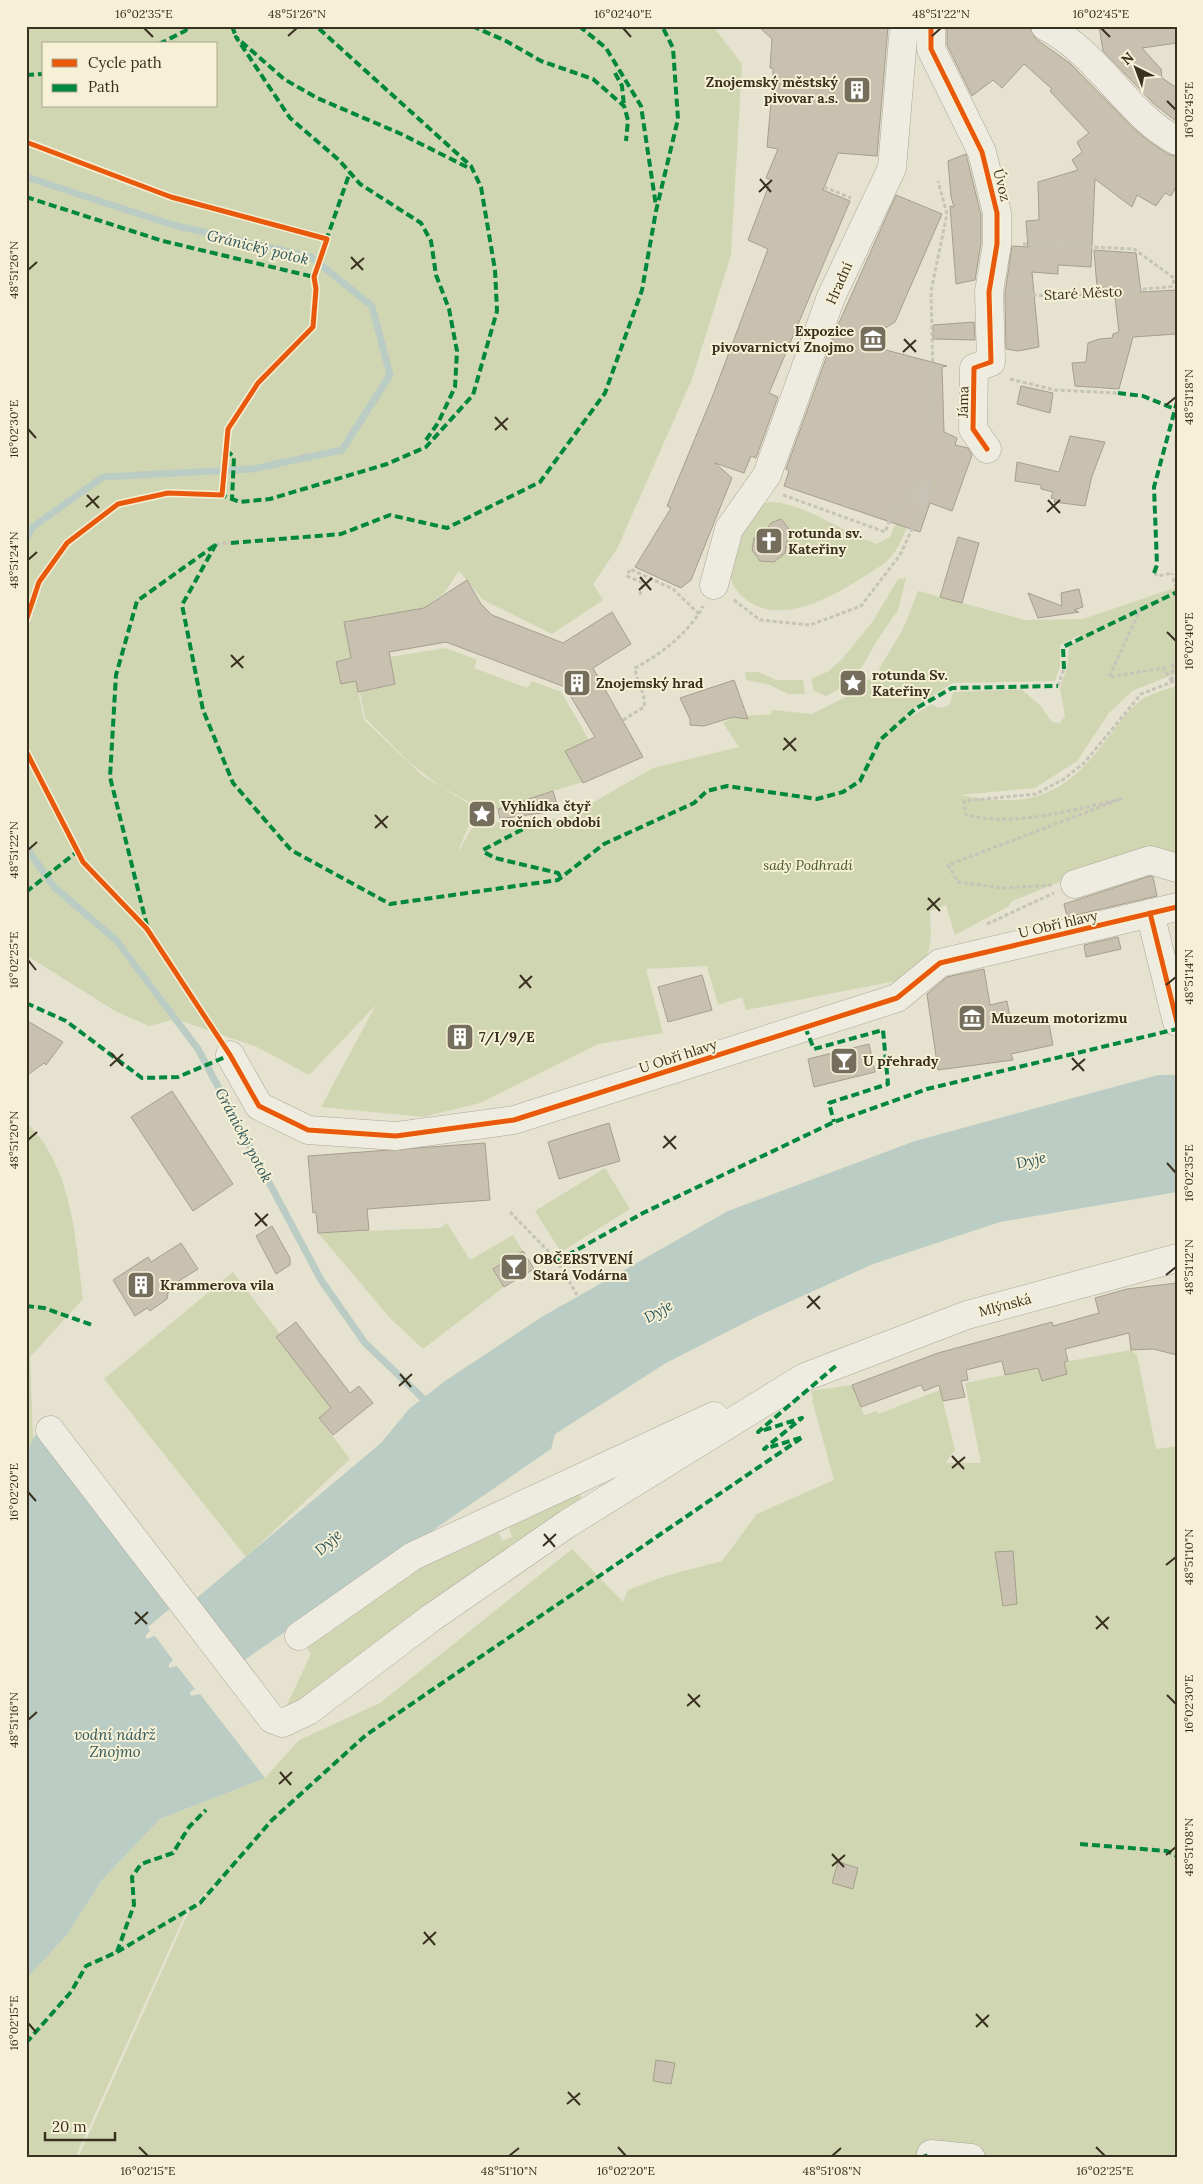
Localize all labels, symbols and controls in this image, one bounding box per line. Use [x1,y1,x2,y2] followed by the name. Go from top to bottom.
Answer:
[115,6,173,21] text: 16°02'35"E
[268,6,326,21] text: 48°51'26"N
[594,6,652,21] text: 16°02'40"E
[912,6,970,21] text: 48°51'22"N
[1073,6,1129,21] text: 16°02'45"E
[42,42,218,108] legend
[1110,42,1160,92] north arrow
[1117,48,1137,69] text: N
[88,53,162,72] text: Cycle path
[706,73,838,107] place label: Znojemský městský pivovar a.s.
[842,75,872,105] building icon: Znojemský městský pivovar a.s.
[88,77,119,96] text: Path
[1181,82,1196,138] text: 16°02'45"E
[989,167,1015,203] street label: Úvoz
[205,225,311,269] water label: Gránický potok
[6,241,21,299] text: 48°51'26"N
[822,259,856,307] street label: Hradní
[1043,282,1123,304] street label: Staré Město
[712,322,854,356] place label: Expozice pivovarnictví Znojmo
[858,324,888,354] museum icon: Expozice pivovarnictví Znojmo
[1181,369,1196,425] text: 48°51'18"N
[954,386,972,419] street label: Jáma
[6,400,21,458] text: 16°02'30"E
[788,524,862,558] place label: rotunda sv. Kateřiny
[754,526,784,556] church icon: rotunda sv. Kateřiny
[6,531,21,589] text: 48°51'24"N
[1181,612,1196,670] text: 16°02'40"E
[872,666,948,700] place label: rotunda Sv. Kateřiny
[562,668,592,698] building icon: Znojemský hrad
[838,668,868,698] place icon: rotunda Sv. Kateřiny
[596,674,703,692] place label: Znojemský hrad
[501,797,601,831] place label: Vyhlídka čtyř ročních období
[467,799,497,829] place icon: Vyhlídka čtyř ročních období
[6,821,21,879] text: 48°51'22"N
[763,856,853,874] park label: sady Podhradí
[1017,906,1100,942] street label: U Obří hlavy
[6,931,21,989] text: 16°02'25"E
[1181,949,1196,1005] text: 48°51'14"N
[957,1003,987,1033] museum icon: Muzeum motorizmu
[991,1009,1128,1027] place label: Muzeum motorizmu
[445,1022,475,1052] building icon: 7/I/9/E
[479,1028,535,1046] place label: 7/I/9/E
[637,1035,720,1077] street label: U Obří hlavy
[829,1046,859,1076] bar icon: U přehrady
[863,1052,939,1070] place label: U přehrady
[211,1085,277,1186] water label: Gránický potok
[6,1111,21,1169] text: 48°51'20"N
[1181,1144,1196,1202] text: 16°02'35"E
[1014,1147,1048,1173] water label: Dyje
[1181,1239,1196,1295] text: 48°51'12"N
[533,1250,633,1284] place label: OBČERSTVENÍ Stará Vodárna
[499,1252,529,1282] bar icon: OBČERSTVENÍ Stará Vodárna
[126,1270,156,1300] building icon: Krammerova vila
[160,1276,275,1294] place label: Krammerova vila
[977,1289,1033,1321] street label: Mlýnská
[640,1295,676,1327] water label: Dyje
[6,1463,21,1521] text: 16°02'20"E
[310,1525,346,1559] water label: Dyje
[1181,1529,1196,1585] text: 48°51'10"N
[1181,1675,1196,1733] text: 16°02'30"E
[6,1692,21,1748] text: 48°51'16"N
[74,1725,156,1761] water label: vodní nádrž Znojmo
[1181,1817,1196,1877] text: 48°51'08"N
[6,1996,21,2051] text: 16°02'15"E
[45,2109,115,2141] scale bar
[52,2117,87,2136] text: 20 m
[121,2163,176,2178] text: 16°02'15"E
[481,2163,537,2178] text: 48°51'10"N
[597,2163,655,2178] text: 16°02'20"E
[802,2163,862,2178] text: 48°51'08"N
[1076,2163,1134,2178] text: 16°02'25"E

